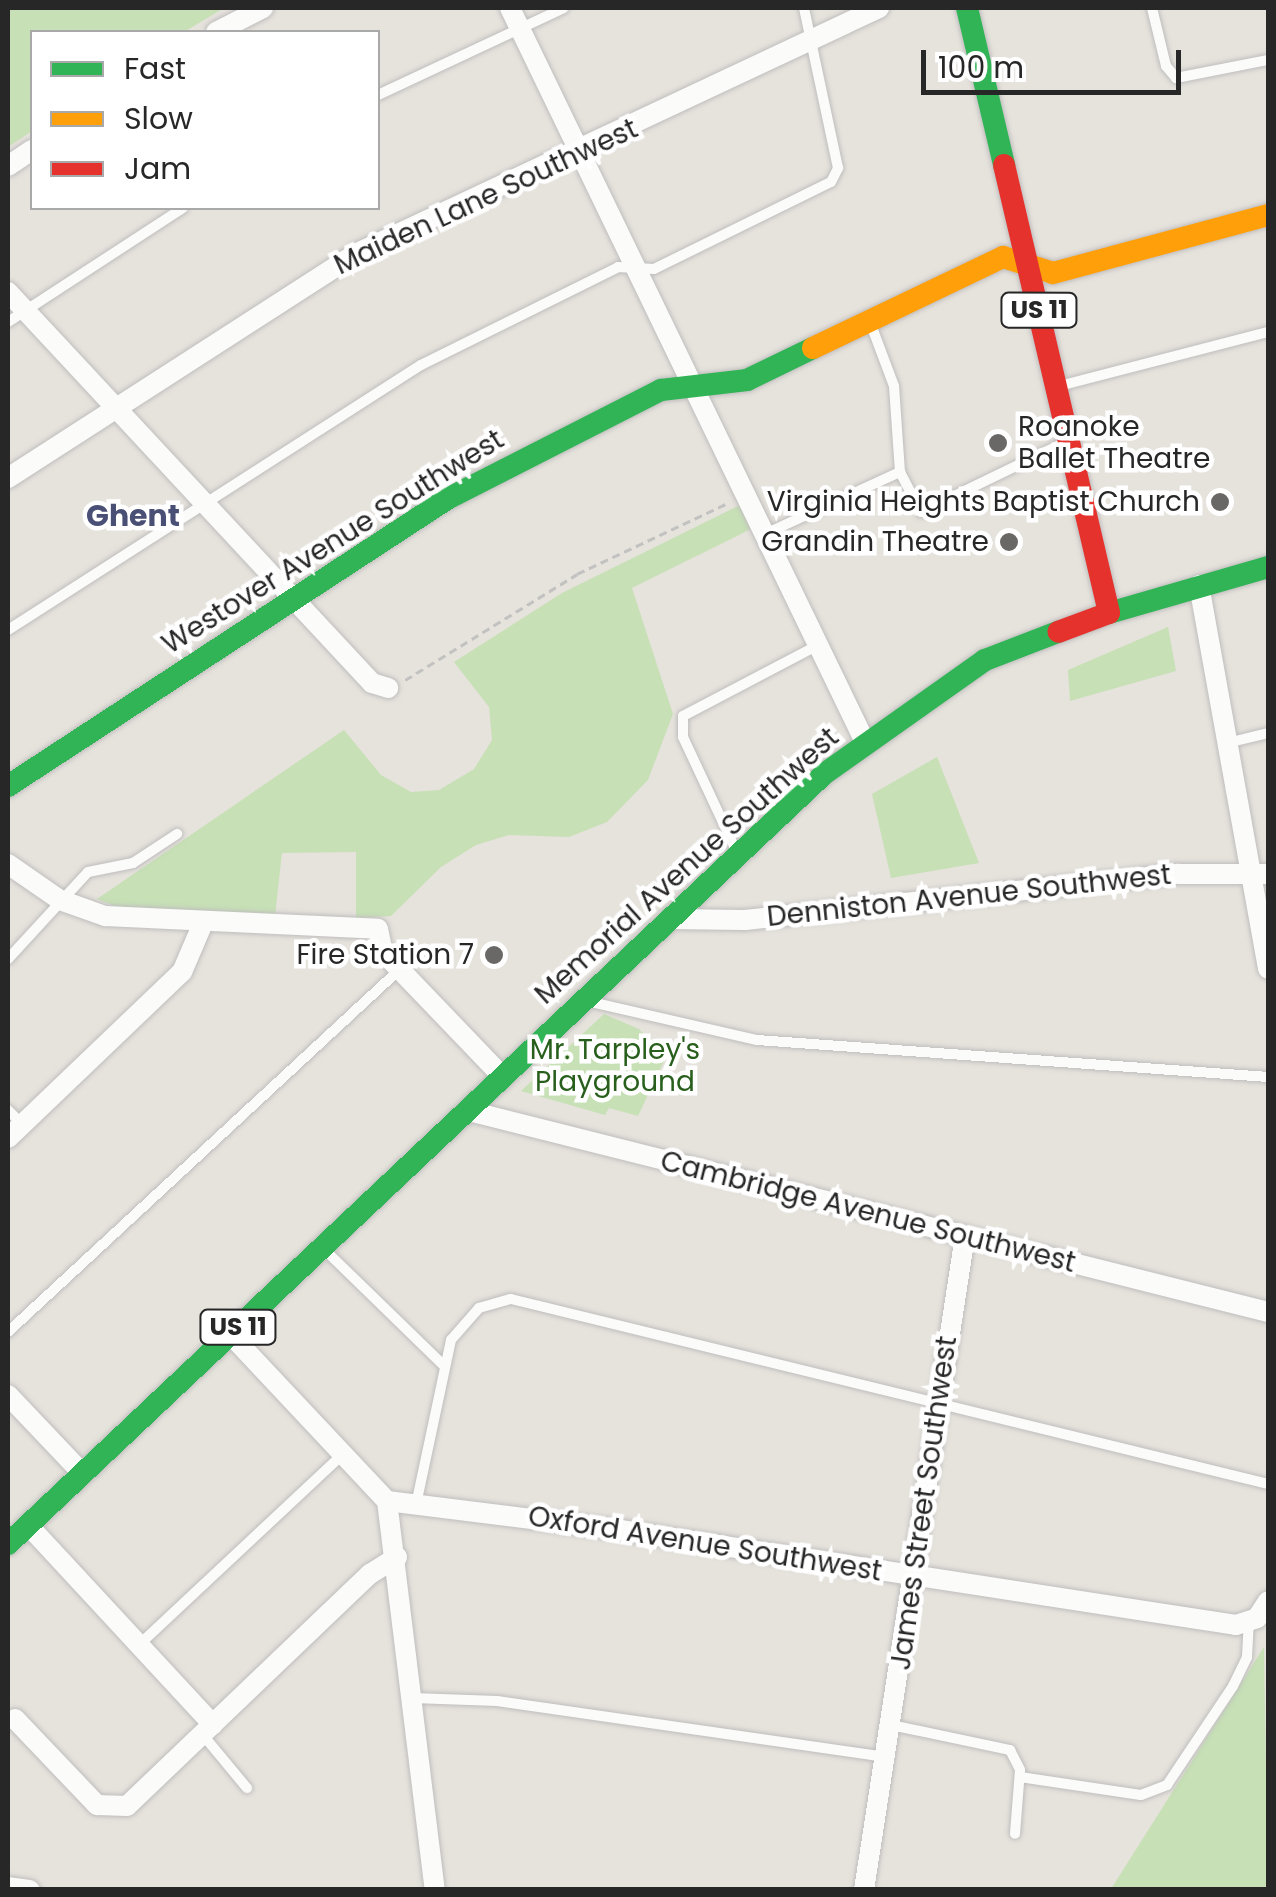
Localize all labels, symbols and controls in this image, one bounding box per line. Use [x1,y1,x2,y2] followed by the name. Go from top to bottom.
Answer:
[30,30,380,210] legend
[926,30,1186,92] scale bar
[938,46,1024,89] text: 100 m
[124,47,186,90] text: Fast
[124,97,193,140] text: Slow
[329,112,643,282] street label: Maiden Lane Southwest
[124,147,191,190] text: Jam
[999,290,1079,330] road number: US 11
[1018,410,1210,476] place label: Roanoke Ballet Theatre
[156,423,510,661] street label: Westover Avenue Southwest
[987,432,1009,454] marker: Roanoke Ballet Theatre
[767,485,1200,519] place label: Virginia Heights Baptist Church
[1209,491,1231,513] marker: Virginia Heights Baptist Church
[86,498,180,534] district label: Ghent
[761,525,989,559] place label: Grandin Theatre
[998,531,1020,553] marker: Grandin Theatre
[528,721,846,1011] street label: Memorial Avenue Southwest
[765,858,1173,934] street label: Denniston Avenue Southwest
[296,938,474,972] place label: Fire Station 7
[483,944,505,966] marker: Fire Station 7
[530,1033,700,1099] park label: Mr. Tarpley's Playground
[657,1144,1079,1280] street label: Cambridge Avenue Southwest
[198,1307,278,1347] road number: US 11
[884,1334,964,1672] street label: James Street Southwest
[526,1499,884,1589] street label: Oxford Avenue Southwest

